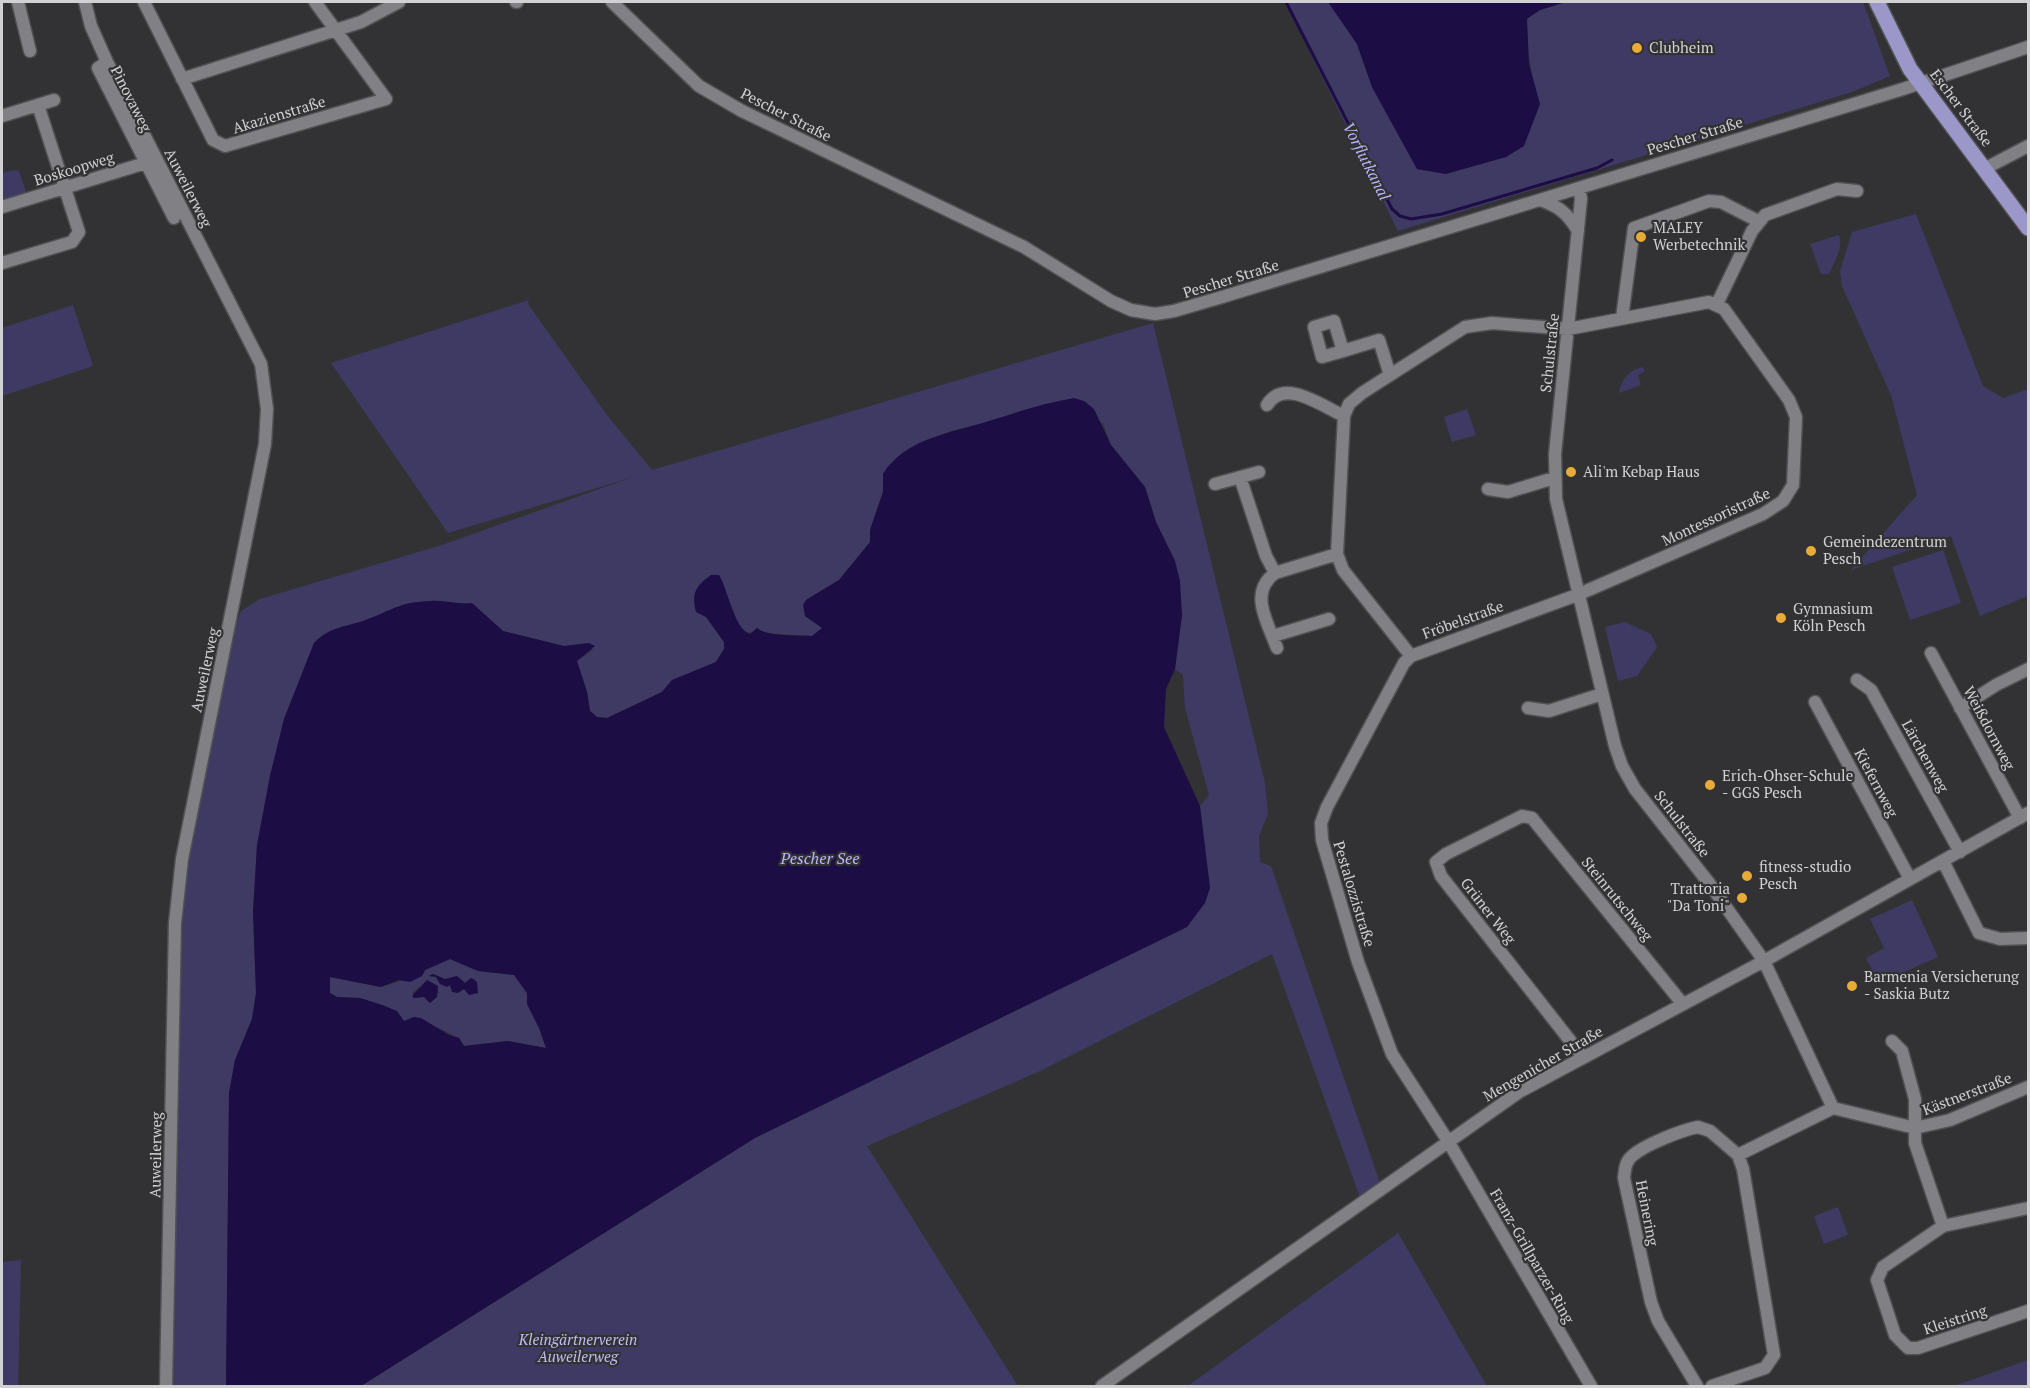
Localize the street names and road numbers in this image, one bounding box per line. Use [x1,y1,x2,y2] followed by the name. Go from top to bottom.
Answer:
[107,62,158,136] street label: Pinovaweg
[1926,65,1997,150] street label: Escher Straße
[738,83,835,146] street label: Pescher Straße
[230,90,328,138] street label: Akazienstraße
[1644,111,1745,159] street label: Pescher Straße
[160,145,218,231] street label: Auweilerweg
[31,146,117,190] street label: Boskoopweg
[1180,254,1281,302] street label: Pescher Straße
[1535,312,1563,393] street label: Schulstraße
[1658,482,1773,550] street label: Montessoristraße
[1419,595,1506,643] street label: Fröbelstraße
[185,625,223,714] street label: Auweilerweg
[1959,682,2021,774] street label: Weißdornweg
[1898,716,1955,796] street label: Lärchenweg
[1850,745,1904,821] street label: Kiefernweg
[1650,786,1715,861] street label: Schulstraße
[1329,838,1381,949] street label: Pestalozzistraße
[1578,852,1659,946] street label: Steinrutschweg
[1457,873,1522,949] street label: Grüner Weg
[1479,1021,1606,1106] street label: Mengenicher Straße
[1919,1067,2014,1119] street label: Kästnerstraße
[144,1111,166,1198] street label: Auweilerweg
[1632,1178,1664,1248] street label: Heinering
[1486,1185,1580,1327] street label: Franz-Grillparzer-Ring
[1920,1299,1990,1339] street label: Kleistring

